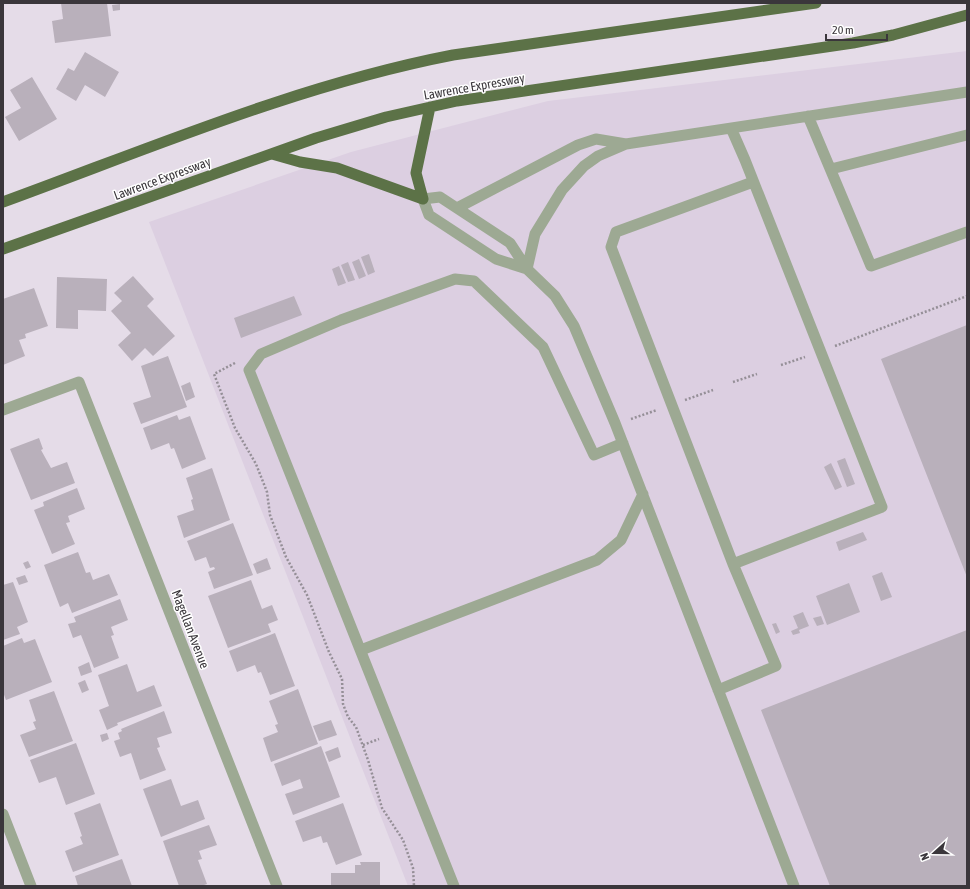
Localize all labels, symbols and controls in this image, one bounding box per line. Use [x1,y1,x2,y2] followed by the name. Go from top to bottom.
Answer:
[826,16,887,42] scale bar
[832,23,854,37] text: 20 m
[422,70,526,103] street label: Lawrence Expressway
[112,154,213,203] street label: Lawrence Expressway
[169,588,212,671] street label: Magellan Avenue
[914,833,954,873] north arrow
[918,851,931,862] text: N

